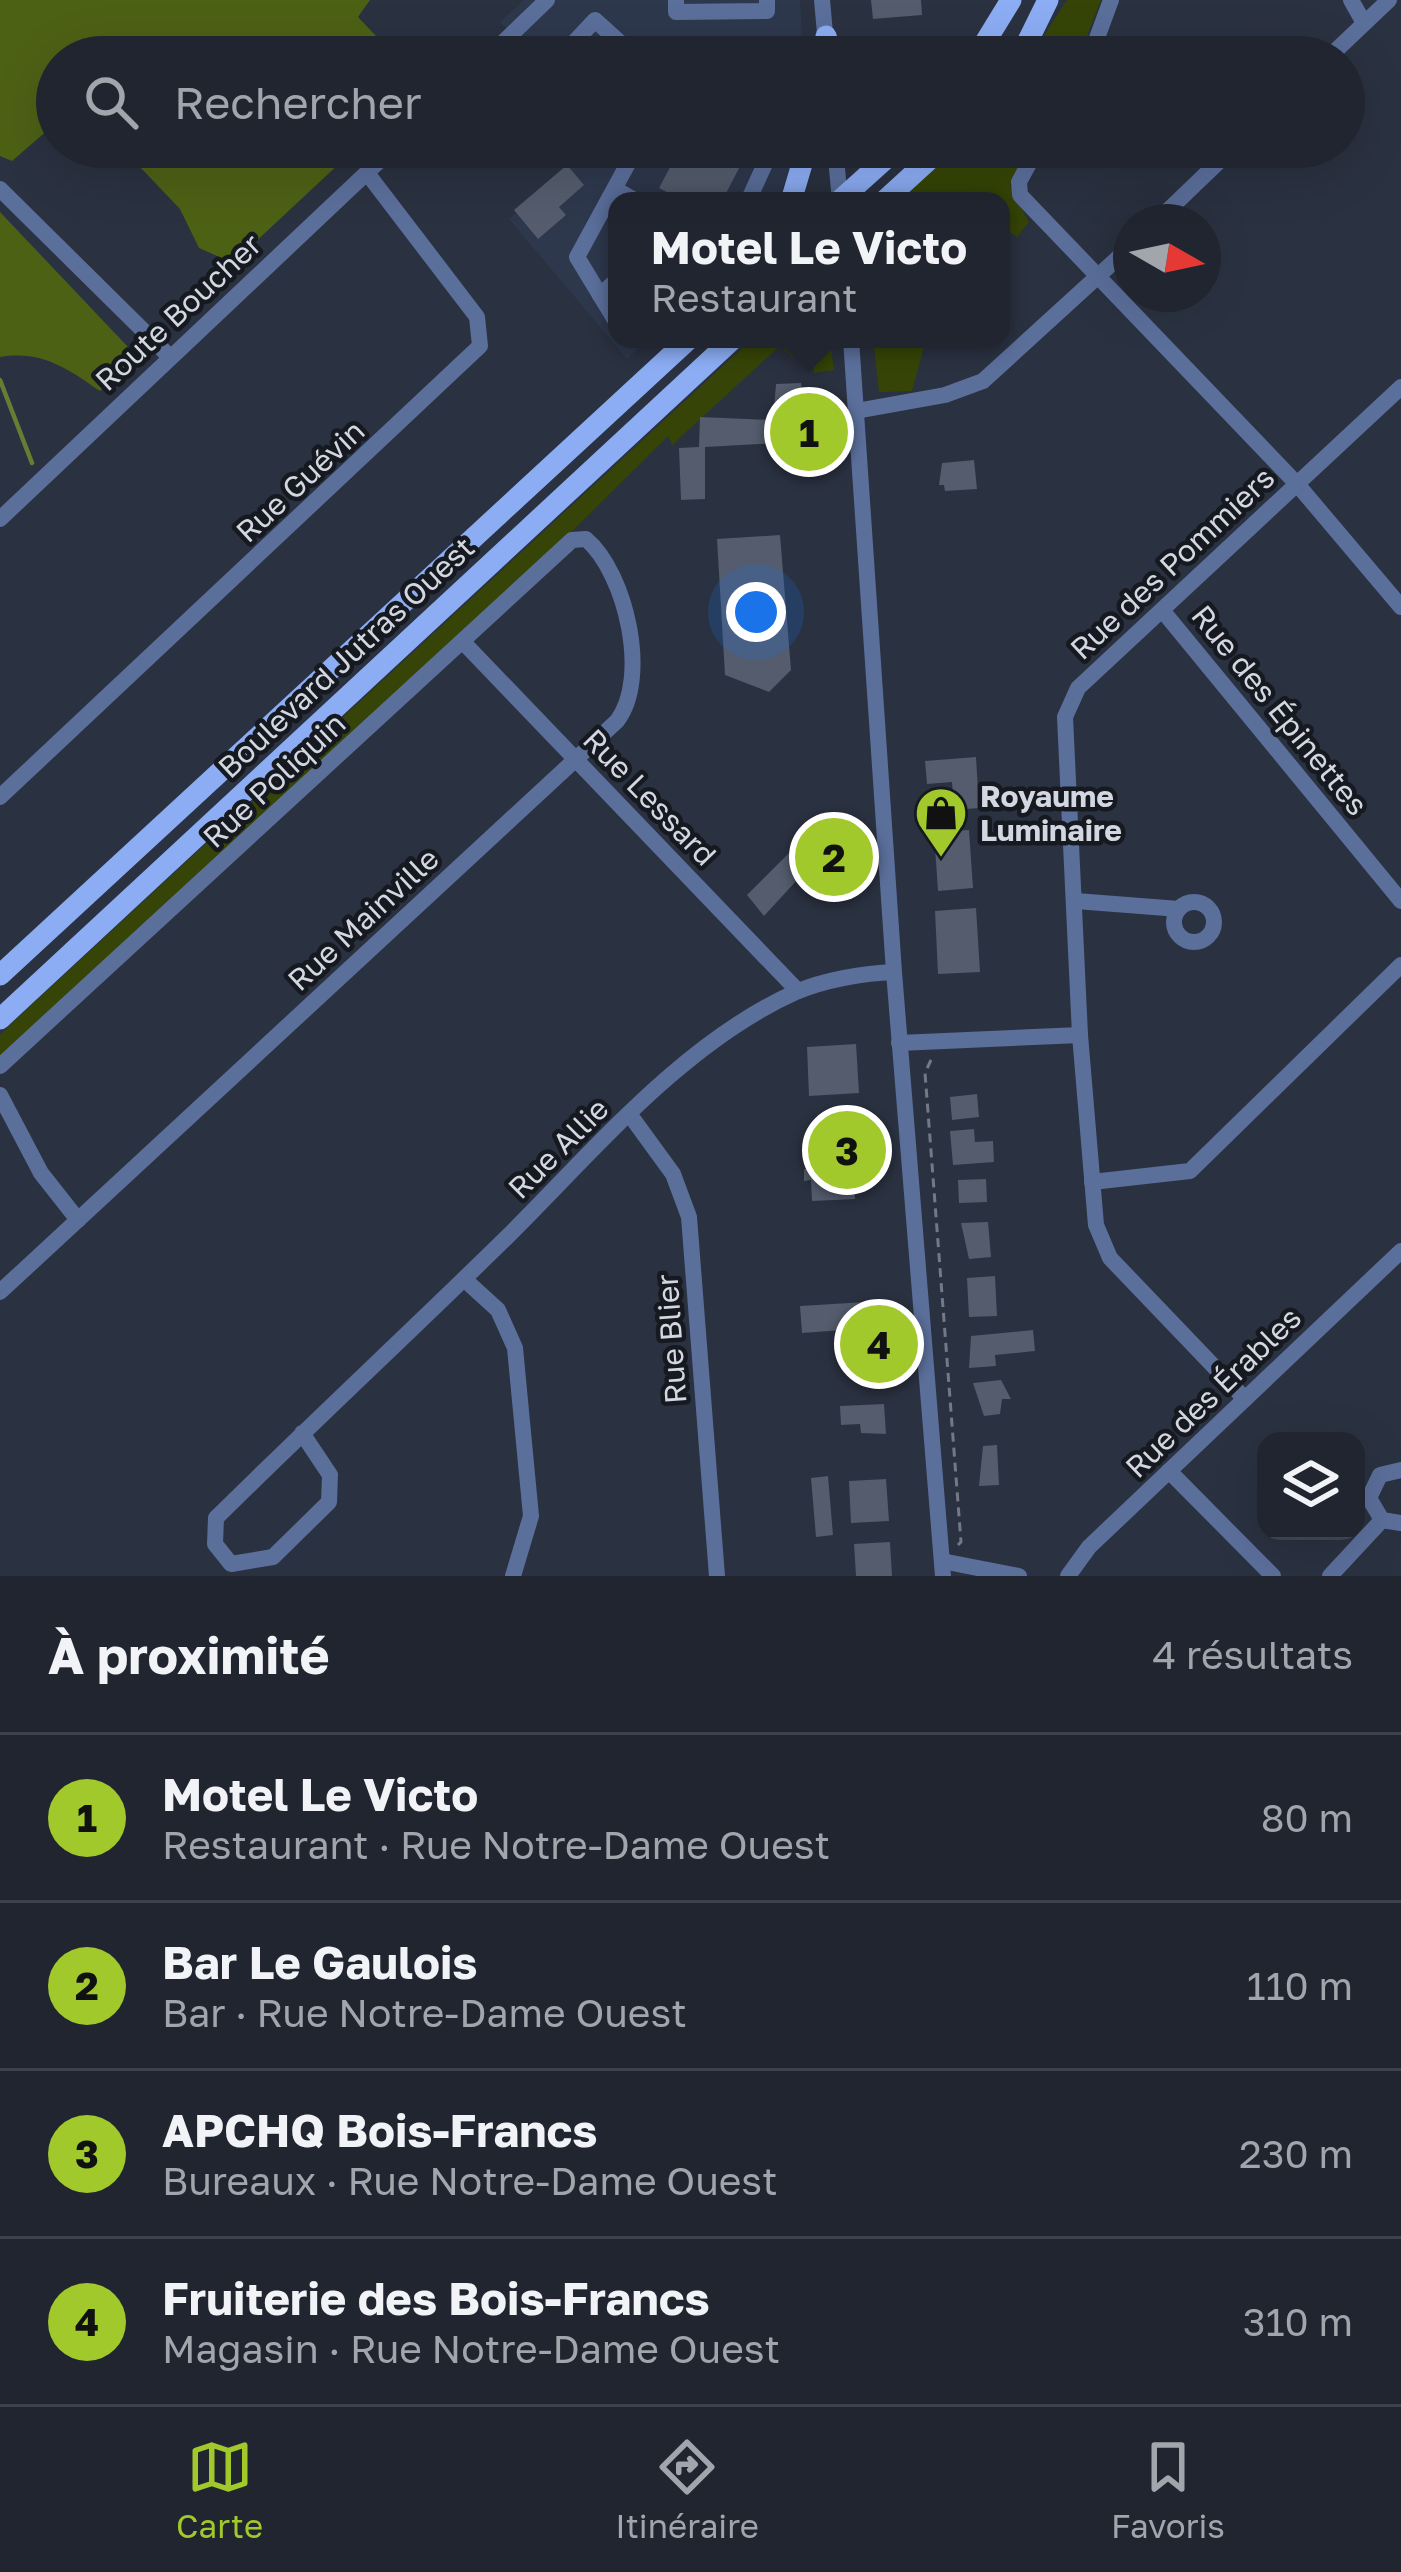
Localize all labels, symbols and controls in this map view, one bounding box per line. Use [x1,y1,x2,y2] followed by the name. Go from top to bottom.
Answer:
[36,36,1365,168] search box
[78,69,144,135] icon: search
[174,75,422,129] text: Rechercher
[608,192,1010,348] popup
[1113,204,1221,312] north arrow
[651,220,967,274] text: Motel Le Victo
[88,226,268,398] street label: Route Boucher
[651,274,858,321] text: Restaurant
[770,387,848,477] pin: 1
[228,413,372,549] street label: Rue Guévin
[1063,459,1281,667] street label: Rue des Pommiers
[211,529,481,785] street label: Boulevard Jutras Ouest
[726,582,786,642] your location
[1184,598,1376,822] street label: Rue des Épinettes
[196,705,352,855] street label: Rue Poliquin
[576,721,724,873] street label: Rue Lessard
[980,778,1122,848] place label: Royaume Luminaire
[913,785,969,859] shop icon: Royaume Luminaire
[795,812,873,902] pin: 2
[280,840,446,998] street label: Rue Mainville
[500,1090,616,1206] street label: Rue Allie
[808,1105,886,1195] pin: 3
[649,1273,693,1405] street label: Rue Blier
[840,1299,918,1389] pin: 4
[1118,1299,1308,1485] street label: Rue des Érables
[1257,1432,1365,1540] map controls
[1257,1432,1365,1540] button: layers
[48,1624,330,1685] text: À proximité
[1153,1631,1353,1678] text: 4 résultats
[162,1767,478,1821] text: Motel Le Victo
[77,1794,97,1841] text: 1
[1261,1794,1353,1841] text: 80 m
[162,1821,830,1868] text: Restaurant · Rue Notre-Dame Ouest
[162,1935,477,1989] text: Bar Le Gaulois
[75,1962,99,2009] text: 2
[1247,1962,1353,2009] text: 110 m
[162,1989,687,2036] text: Bar · Rue Notre-Dame Ouest
[162,2103,598,2157] text: APCHQ Bois-Francs
[75,2130,99,2177] text: 3
[1239,2130,1353,2177] text: 230 m
[162,2157,778,2204] text: Bureaux · Rue Notre-Dame Ouest
[162,2271,710,2325] text: Fruiterie des Bois-Francs
[75,2298,99,2345] text: 4
[1243,2298,1353,2345] text: 310 m
[162,2325,780,2372] text: Magasin · Rue Notre-Dame Ouest
[176,2434,263,2545] tab: Carte
[615,2434,759,2545] tab: Itinéraire
[1111,2434,1225,2545] tab: Favoris

